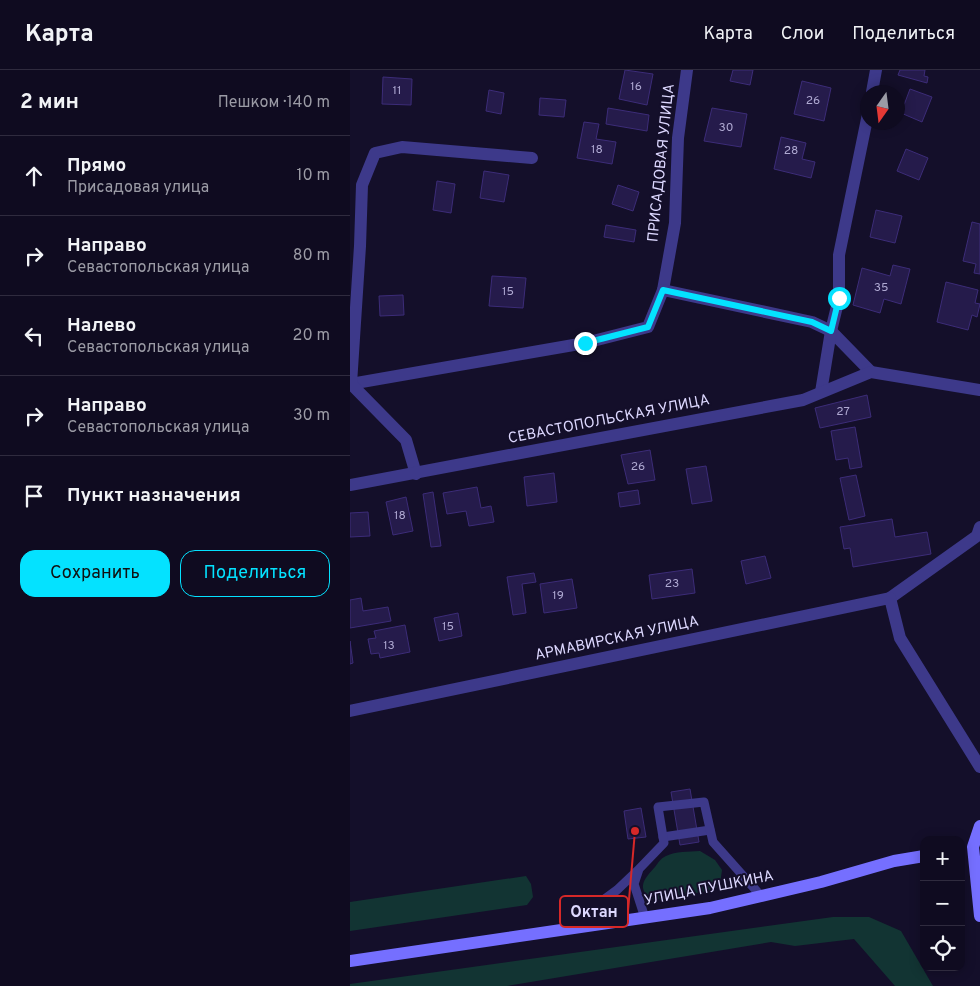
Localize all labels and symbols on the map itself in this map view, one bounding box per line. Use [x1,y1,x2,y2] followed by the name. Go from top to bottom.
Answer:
[630,79,642,95] house number: 16
[393,83,401,99] house number: 11
[644,83,680,243] street label: ПРИСАДОВАЯ УЛИЦА
[860,85,905,130] north arrow
[806,93,820,109] house number: 26
[719,120,733,136] house number: 30
[591,142,603,158] house number: 18
[784,143,798,159] house number: 28
[874,280,888,296] house number: 35
[502,284,514,300] house number: 15
[828,287,851,310] route start
[574,332,597,355] route end
[507,391,711,449] street label: СЕВАСТОПОЛЬСКАЯ УЛИЦА
[836,404,850,420] house number: 27
[631,459,645,475] house number: 26
[394,508,406,524] house number: 18
[665,576,679,592] house number: 23
[552,588,564,604] house number: 19
[533,612,701,666] street label: АРМАВИРСКАЯ УЛИЦА
[442,619,454,635] house number: 15
[383,638,395,654] house number: 13
[643,867,775,911] street label: УЛИЦА ПУШКИНА
[560,896,628,927] callout: Октан
[570,903,618,923] text: Октан

